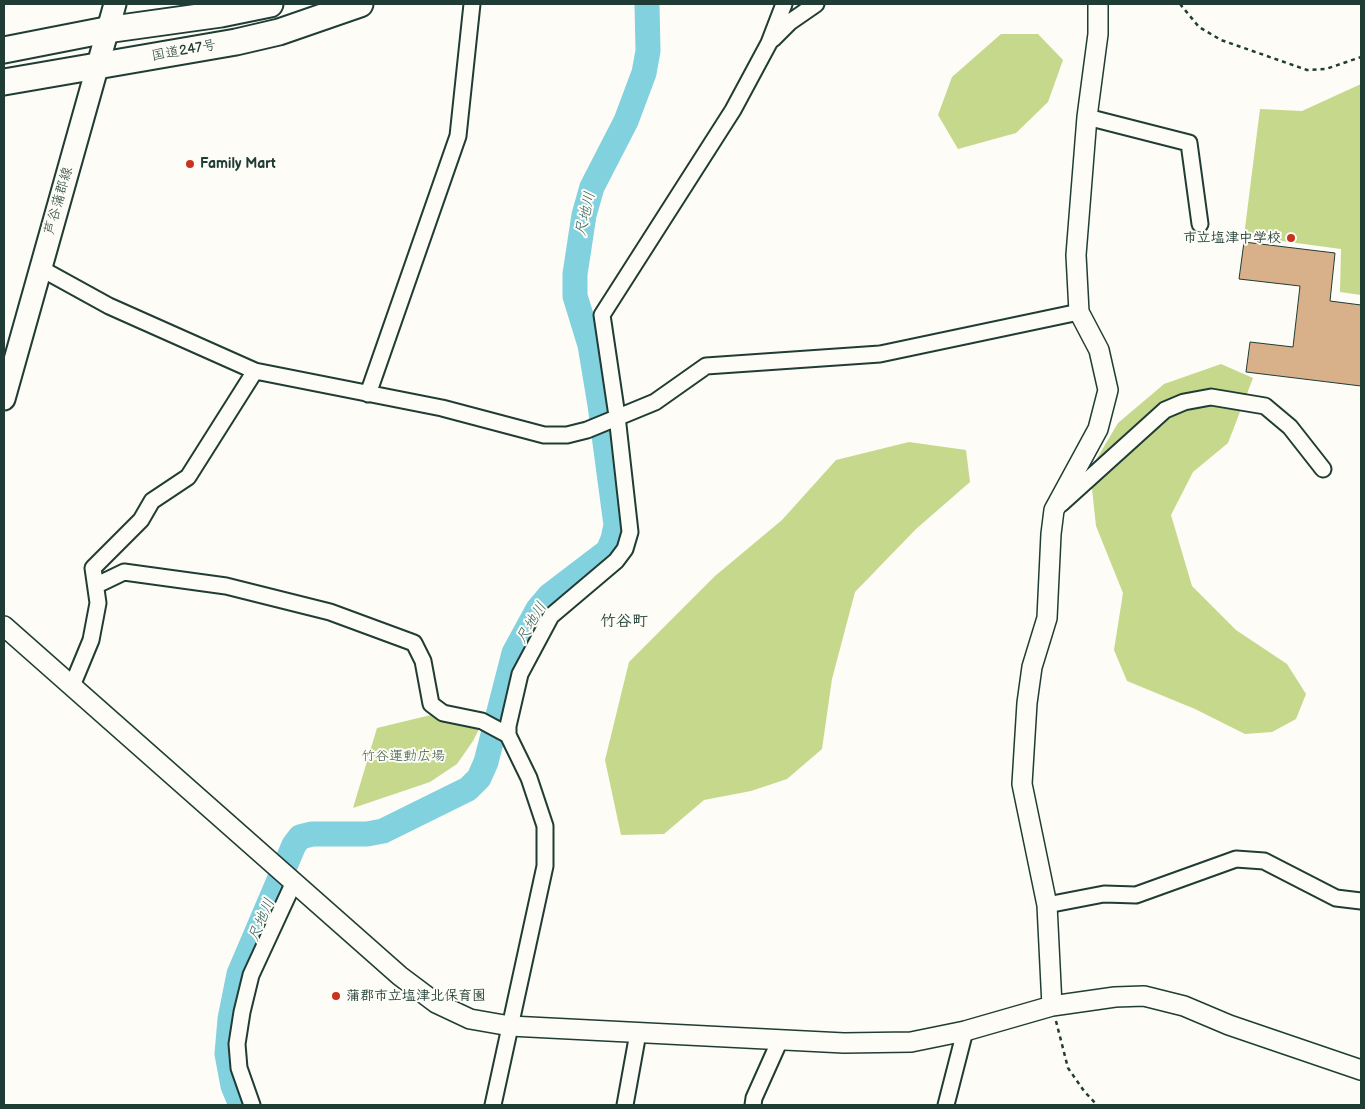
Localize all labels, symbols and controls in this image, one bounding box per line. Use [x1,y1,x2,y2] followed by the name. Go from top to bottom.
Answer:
[150,37,218,65] street label: 国道247号
[200,156,276,172] place label: Family Mart
[184,158,196,170] marker: Family Mart
[41,165,77,237] street label: 芦谷蒲郡線
[572,190,600,238] water label: 尺地川
[1183,230,1281,246] place label: 市立塩津中学校
[1285,232,1297,244] marker: 市立塩津中学校
[513,599,551,647] water label: 尺地川
[600,612,648,632] district label: 竹谷町
[361,748,445,764] park label: 竹谷運動広場
[245,896,279,944] water label: 尺地川
[346,988,486,1004] place label: 蒲郡市立塩津北保育園
[330,990,342,1002] marker: 蒲郡市立塩津北保育園

